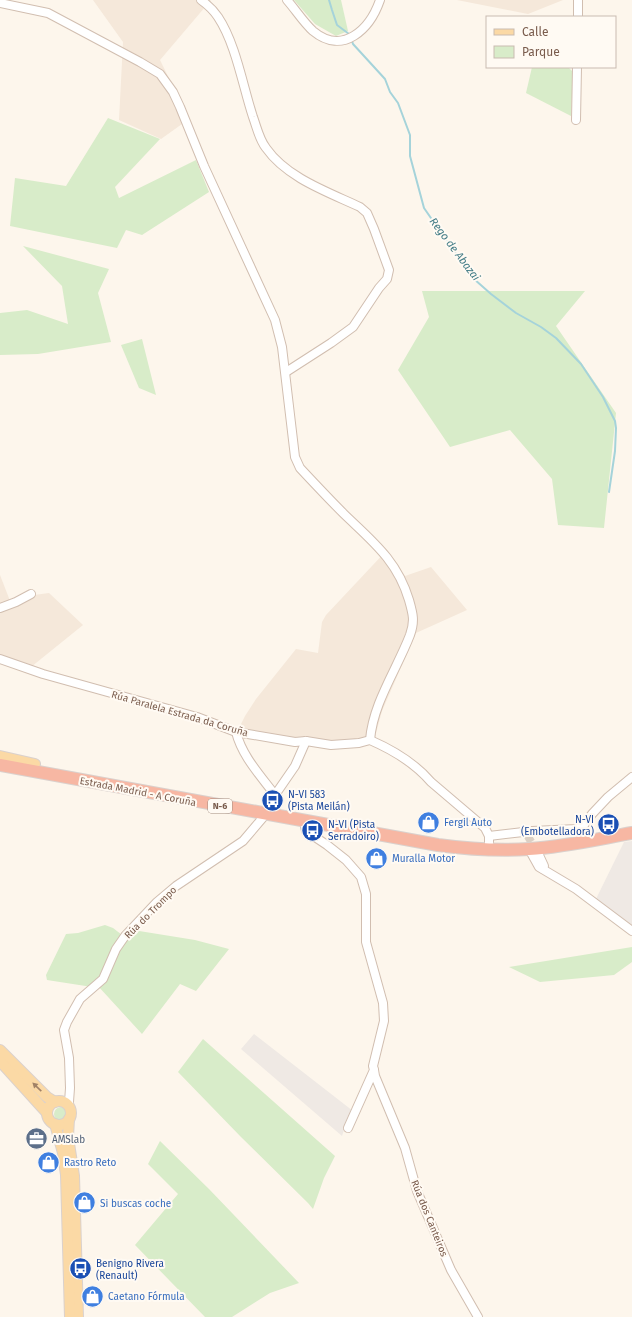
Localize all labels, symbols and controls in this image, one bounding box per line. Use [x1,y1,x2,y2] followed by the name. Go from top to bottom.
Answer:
[486,16,616,68] legend
[522,25,549,39] text: Calle
[522,45,560,59] text: Parque
[427,215,483,283] water label: Rego de Abazai
[110,688,250,739] street label: Rúa Paralela Estrada da Coruña
[79,775,197,809] street label: Estrada Madrid - A Coruña
[259,787,285,813] bus stop icon: N-VI 583 (Pista Meilán)
[288,789,350,813] place label: N-VI 583 (Pista Meilán)
[208,799,232,813] road number: N-6
[415,809,441,835] shop icon: Fergil Auto
[596,812,622,838] bus stop icon: N-VI (Embotelladora)
[521,814,594,838] place label: N-VI (Embotelladora)
[299,817,325,843] bus stop icon: N-VI (Pista Serradoiro)
[444,817,492,829] place label: Fergil Auto
[328,818,379,843] place label: N-VI (Pista Serradoiro)
[363,845,389,871] shop icon: Muralla Motor
[392,853,455,865] place label: Muralla Motor
[121,883,179,941] street label: Rúa do Trompo
[32,1082,42,1092] one-way arrow
[24,1126,50,1152] office icon: AMSlab
[52,1134,85,1146] place label: AMSlab
[36,1149,62,1175] shop icon: Rastro Reto
[64,1157,116,1169] place label: Rastro Reto
[408,1178,451,1259] street label: Rúa dos Canteiros
[72,1190,98,1216] shop icon: Si buscas coche
[100,1198,171,1210] place label: Si buscas coche
[68,1256,94,1282] bus stop icon: Benigno Rivera (Renault)
[96,1258,164,1282] place label: Benigno Rivera (Renault)
[80,1283,106,1309] shop icon: Caetano Fórmula
[108,1291,185,1303] place label: Caetano Fórmula

